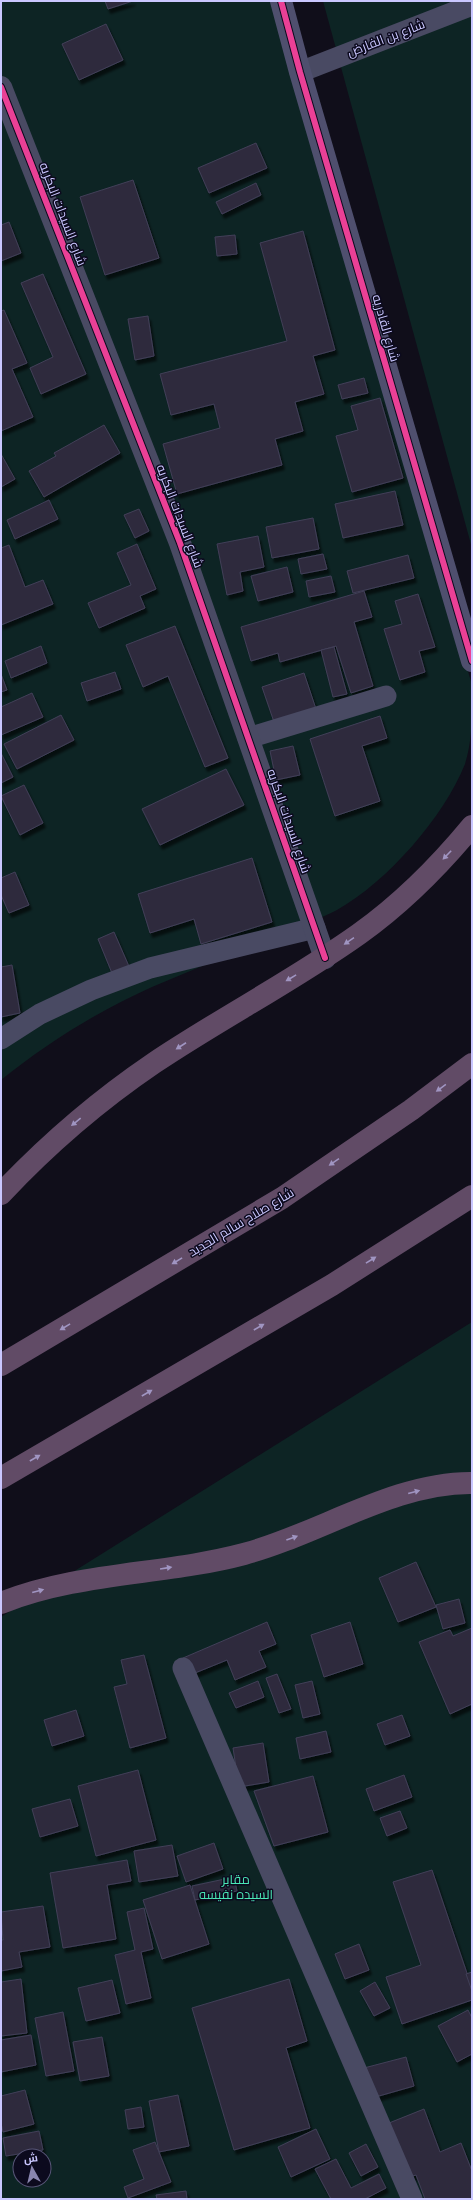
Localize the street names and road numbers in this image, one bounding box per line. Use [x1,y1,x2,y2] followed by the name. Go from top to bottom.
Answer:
[345,16,427,61] street label: شارع بن الفارض
[35,160,90,268] street label: شارع السيدات البكريه
[368,293,403,364] street label: شارع القادريه
[152,462,207,570] street label: شارع السيدات البكريه
[263,767,314,876] street label: شارع السيدات البكريه
[186,1185,297,1261] street label: شارع صلاح سالم الجديد

